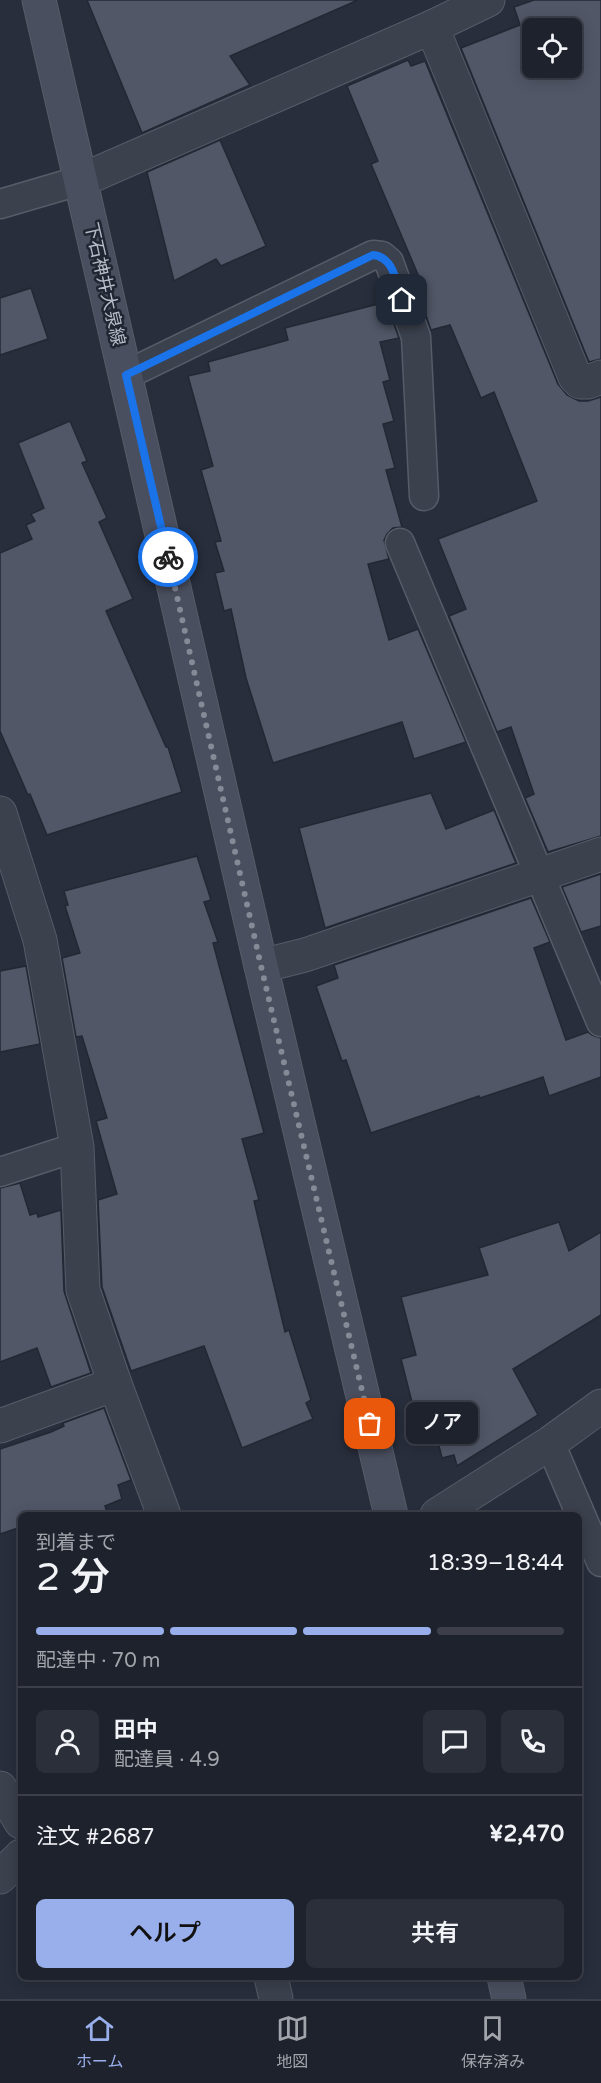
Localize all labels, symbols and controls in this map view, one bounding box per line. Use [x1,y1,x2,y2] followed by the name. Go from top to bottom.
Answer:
[522,18,582,78] map controls
[522,18,582,78] button: locate
[80,220,130,348] street label: 下石神井大泉線
[376,274,427,325] pin
[385,283,418,316] icon: home
[138,527,198,587] courier
[152,541,185,574] icon: bike
[344,1398,395,1449] pin
[406,1403,478,1445] callout: ノア
[353,1407,386,1440] icon: bag
[422,1411,462,1435] text: ノア
[36,1531,116,1555] text: 到着まで
[427,1550,564,1576] text: 18:39–18:44
[36,1554,110,1601] text: 2 分
[36,1649,160,1673] text: 配達中 · 70 m
[36,1710,99,1773] button: person
[423,1710,486,1773] button: chat
[501,1710,564,1773] button: phone
[114,1717,158,1743] text: 田中
[114,1748,220,1772] text: 配達員 · 4.9
[489,1821,564,1847] text: ¥2,470
[36,1824,154,1850] text: 注文 #2687
[36,1899,294,1968] button: ヘルプ
[306,1899,564,1968] button: 共有
[76,2012,124,2072] tab: ホーム
[276,2012,309,2072] tab: 地図
[461,2012,525,2072] tab: 保存済み

